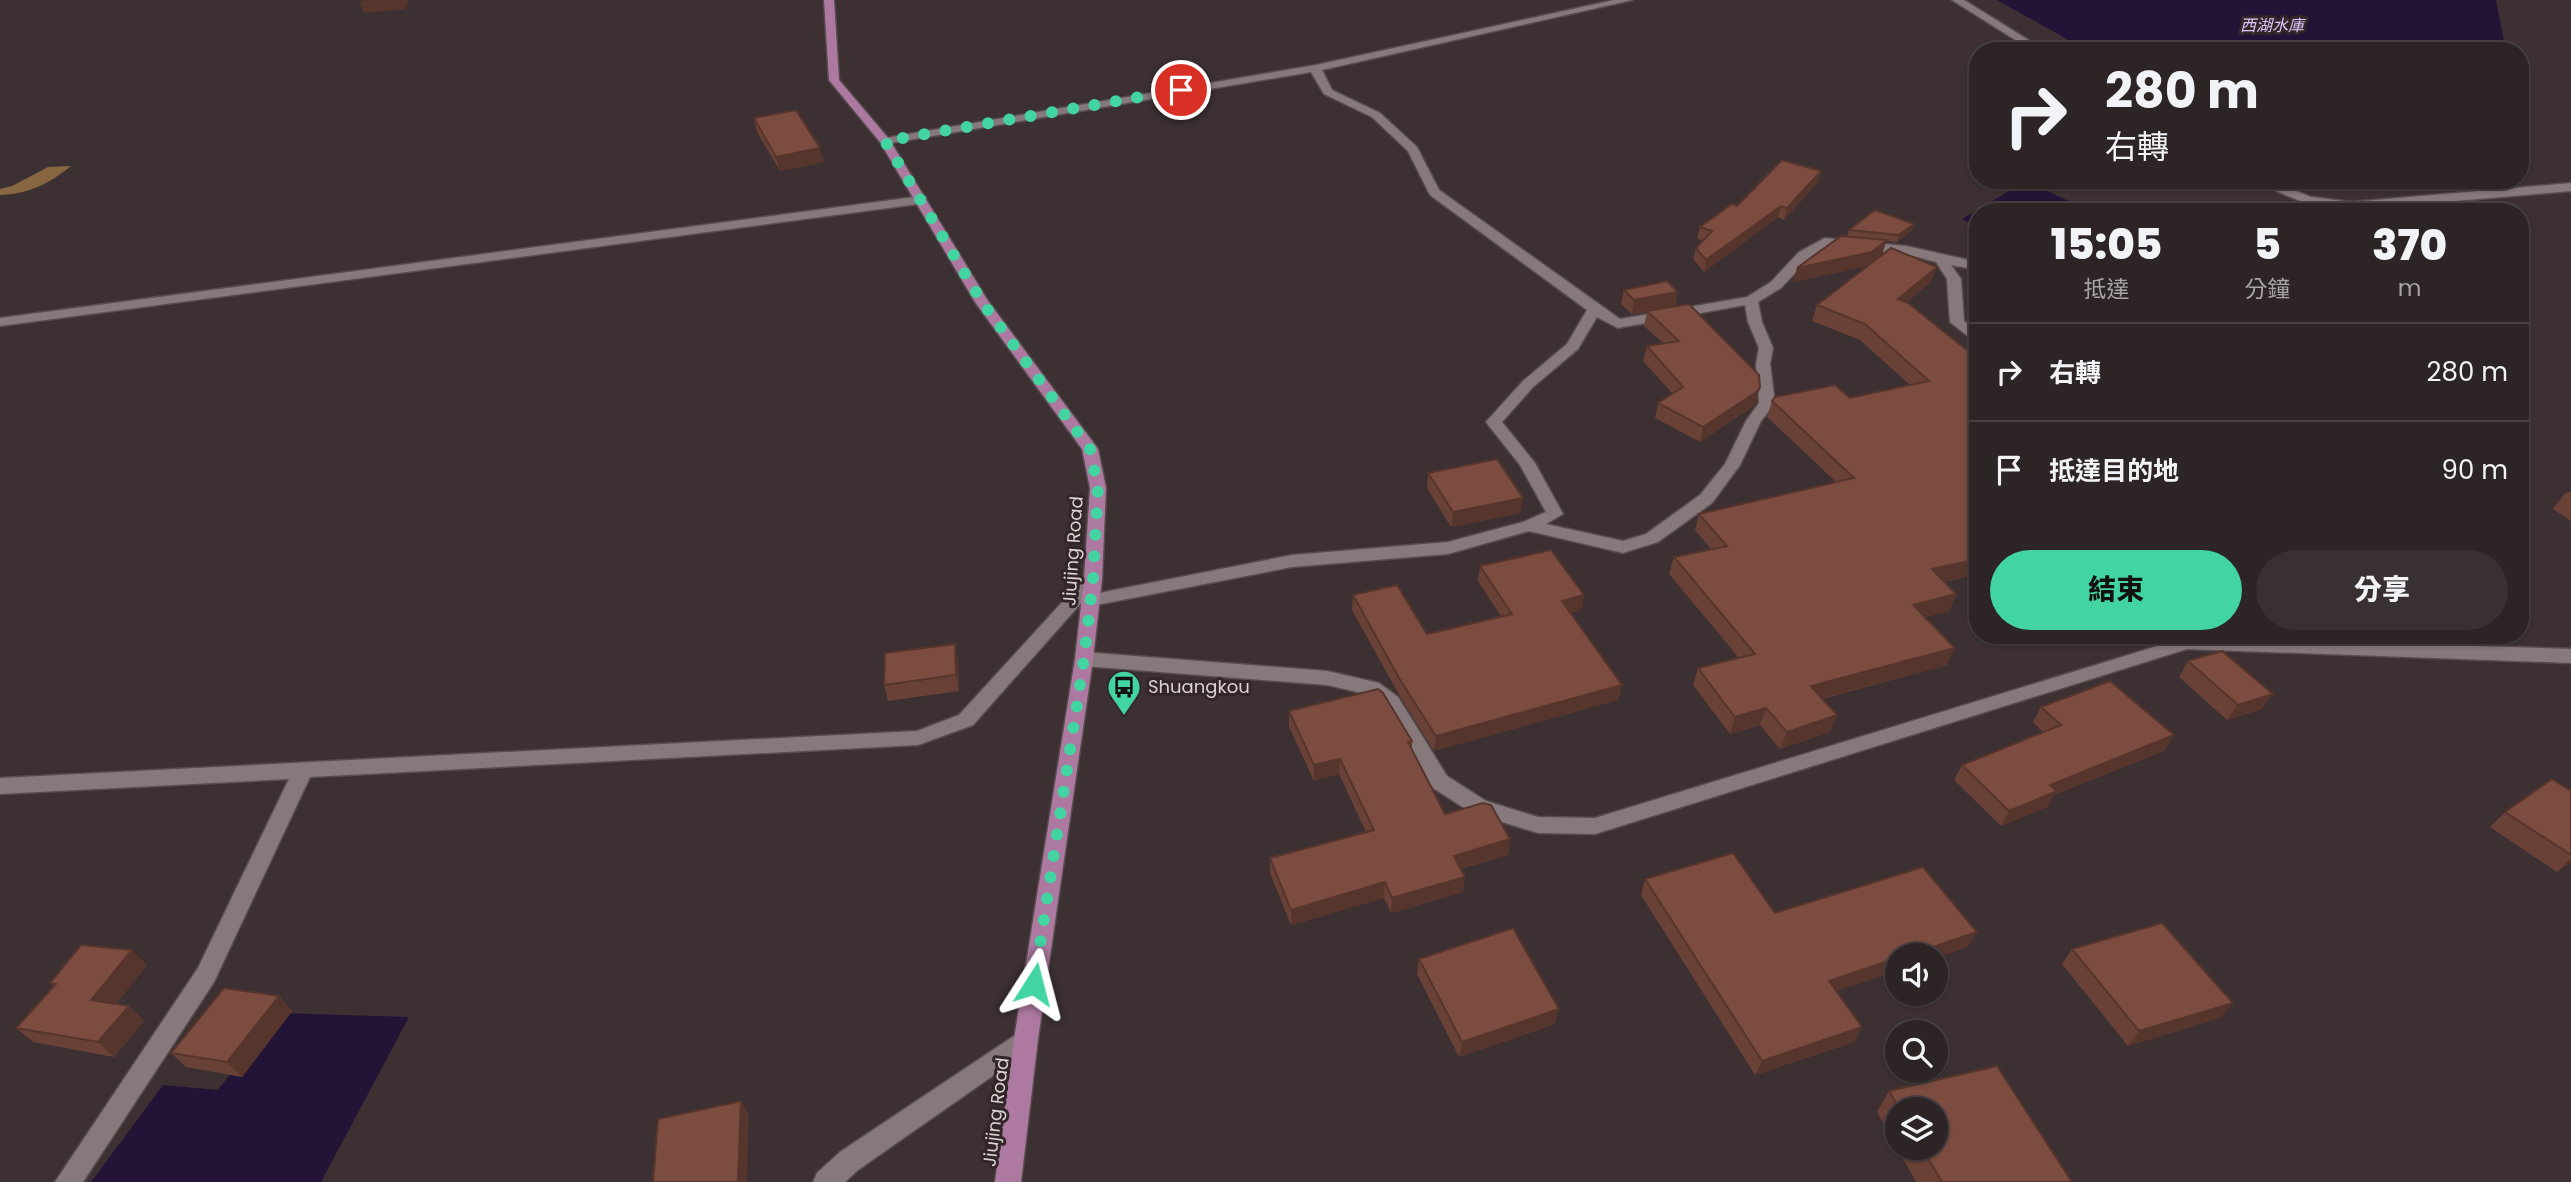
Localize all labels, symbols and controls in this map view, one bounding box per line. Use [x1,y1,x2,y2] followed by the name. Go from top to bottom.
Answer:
[2240,14,2307,37] water label: 西湖水庫
[2105,57,2259,125] text: 280 m
[1151,60,1211,120] pin
[1990,70,2081,161] icon: right
[1162,71,1200,109] icon: arrive
[2105,124,2169,169] text: 右轉
[2051,215,2162,274] text: 15:05
[2253,215,2281,274] text: 5
[2372,216,2447,275] text: 370
[2398,272,2421,304] text: m
[2084,273,2130,305] text: 抵達
[2244,273,2290,305] text: 分鐘
[1990,353,2028,391] icon: right
[2427,354,2508,390] text: 280 m
[2049,355,2101,391] text: 右轉
[1990,451,2028,489] icon: arrive
[2442,452,2508,488] text: 90 m
[2049,453,2179,489] text: 抵達目的地
[1056,495,1089,607] street label: Jiujing Road
[1990,550,2242,630] button: 結束
[2256,550,2508,630] button: 分享
[1105,668,1143,717] bus stop icon: Shuangkou
[1148,674,1250,699] place label: Shuangkou
[1885,943,1948,1160] map controls
[1885,943,1948,1006] button: sound
[997,947,1071,1021] position arrow
[1885,1020,1948,1083] button: search
[976,1056,1015,1168] street label: Jiujing Road
[1885,1097,1948,1160] button: layers

